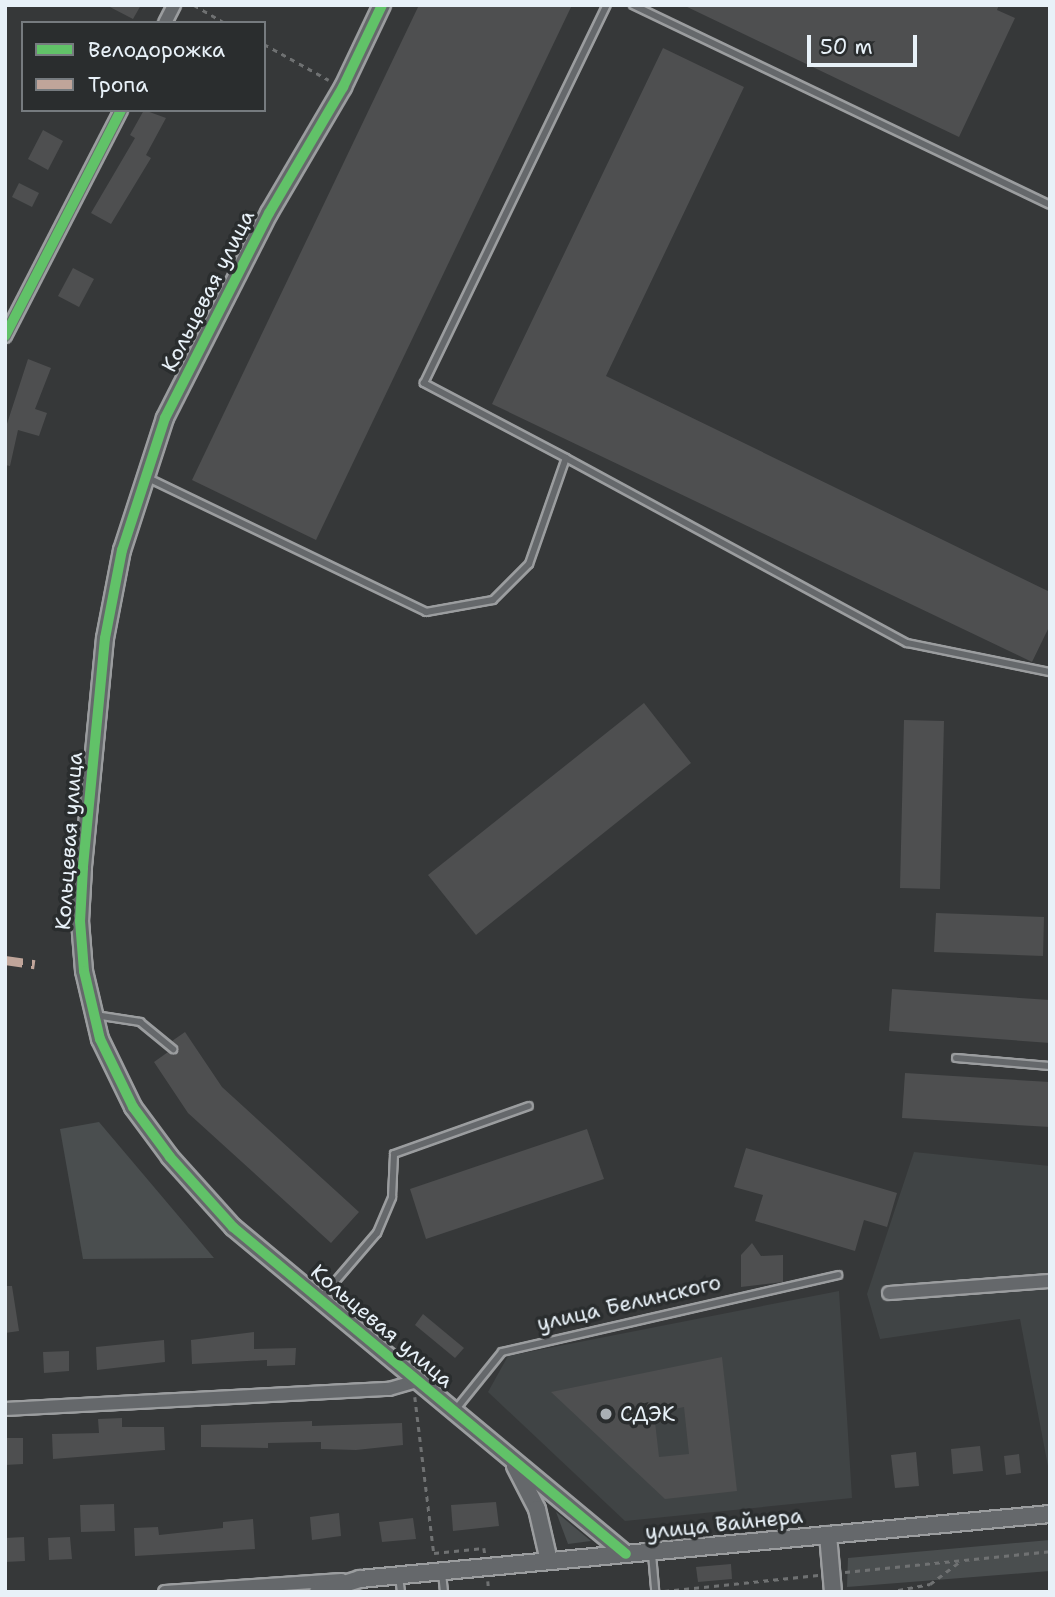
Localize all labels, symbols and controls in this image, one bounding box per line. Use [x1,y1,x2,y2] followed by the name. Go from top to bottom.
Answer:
[21,21,266,112] legend
[810,21,920,65] scale bar
[820,33,873,61] text: 50 m
[88,36,225,64] text: Велодорожка
[88,71,148,99] text: Тропа
[156,206,260,376] street label: Кольцевая улица
[50,751,88,931] street label: Кольцевая улица
[306,1259,458,1393] street label: Кольцевая улица
[535,1270,723,1336] street label: улица Белинского
[620,1401,675,1427] place label: СДЭК
[598,1406,614,1422] marker: СДЭК
[644,1503,804,1545] street label: улица Вайнера

